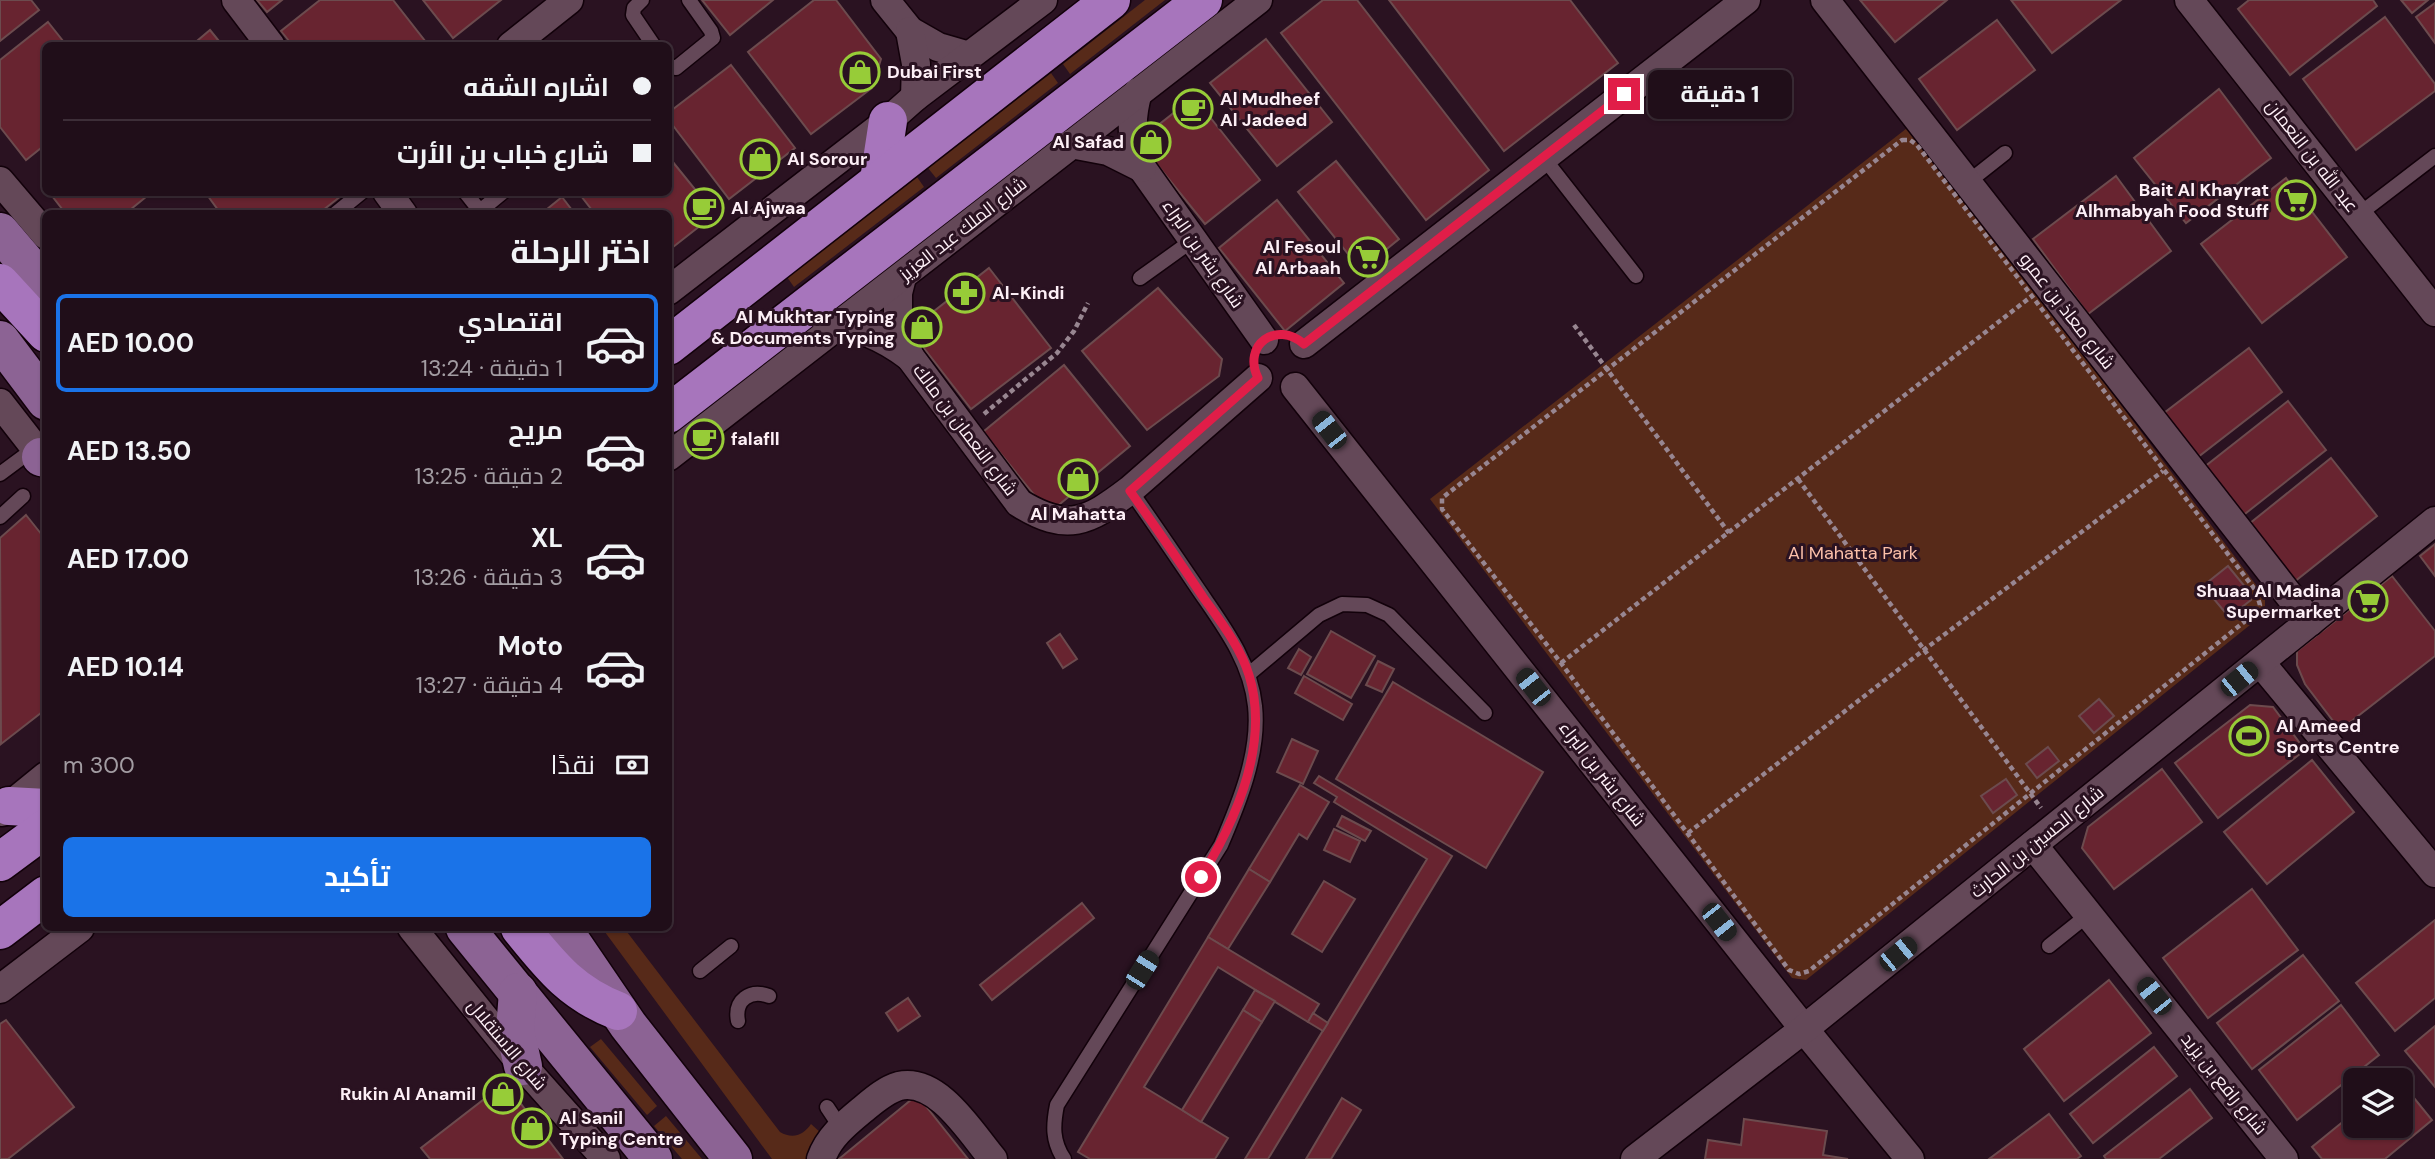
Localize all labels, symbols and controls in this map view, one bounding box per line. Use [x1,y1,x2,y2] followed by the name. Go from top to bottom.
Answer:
[839,51,881,93] shop icon: Dubai First
[887,60,982,84] place label: Dubai First
[463,70,609,104] text: اشاره الشقه
[1648,70,1792,119] callout: 1 دقيقة
[1608,78,1640,110] route end
[1681,79,1759,109] text: 1 دقيقة
[1220,87,1320,132] place label: Al Mudheef Al Jadeed
[1172,88,1214,130] cafe icon: Al Mudheef Al Jadeed
[2260,95,2364,217] street label: عبد الله بن النعمان
[1130,121,1172,163] shop icon: Al Safad
[1052,130,1124,154] place label: Al Safad
[397,137,609,171] text: شارع خباب بن الأرت
[739,138,781,180] shop icon: Al Sorour
[787,147,867,171] place label: Al Sorour
[894,172,1032,287] street label: شارع الملك عبد العزيز
[2075,178,2269,223] place label: Bait Al Khayrat Alhmabyah Food Stuff
[2275,179,2317,221] supermarket icon: Bait Al Khayrat Alhmabyah Food Stuff
[683,187,725,229] cafe icon: Al Ajwaa
[1157,195,1249,313] street label: شارع بشر بن البراء
[731,196,806,220] place label: Al Ajwaa
[510,231,651,273] text: اختر الرحلة
[1255,235,1341,280] place label: Al Fesoul Al Arbaah
[1347,236,1389,278] supermarket icon: Al Fesoul Al Arbaah
[2014,248,2120,374] street label: شارع معاذ بن عمرو
[944,272,986,314] pharmacy icon: Al-Kindi
[992,281,1064,305] place label: Al-Kindi
[458,305,563,339] text: اقتصادي
[711,305,895,350] place label: Al Mukhtar Typing & Documents Typing
[901,306,943,348] shop icon: Al Mukhtar Typing & Documents Typing
[584,312,647,375] icon: car
[67,326,194,360] text: AED 10.00
[421,353,563,383] text: 1 دقيقة · 13:24
[908,359,1022,501] street label: شارع النعمان بن مالك
[1308,407,1351,453] car
[508,413,563,447] text: مريح
[683,418,725,460] cafe icon: falafll
[584,420,647,483] icon: car
[731,427,780,451] place label: falafll
[67,434,191,468] text: AED 13.50
[1057,458,1099,500] shop icon: Al Mahatta
[414,461,563,491] text: 2 دقيقة · 13:25
[1030,502,1126,526] place label: Al Mahatta
[531,521,563,555] text: XL
[584,528,647,591] icon: car
[1788,541,1918,565] park label: Al Mahatta Park
[67,542,189,576] text: AED 17.00
[414,562,563,592] text: 3 دقيقة · 13:26
[2196,579,2341,624] place label: Shuaa Al Madina Supermarket
[2347,580,2389,622] supermarket icon: Shuaa Al Madina Supermarket
[498,629,563,663] text: Moto
[584,636,647,699] icon: car
[67,650,184,684] text: AED 10.14
[2217,658,2262,700] car
[1512,664,1555,710] car
[416,670,563,700] text: 4 دقيقة · 13:27
[2276,714,2400,759] place label: Al Ameed Sports Centre
[2228,715,2270,757] sports icon: Al Ameed Sports Centre
[1553,717,1651,831] street label: شارع بشر بن البراء
[613,746,651,784] icon: cash
[551,748,595,782] text: نقدًا
[63,750,135,780] text: 300 m
[1965,781,2109,903] street label: شارع الحسين بن الحارث
[63,837,651,917] button: تأكيد
[1185,861,1217,893] route start
[1698,899,1741,945] car
[1876,933,1921,975] car
[1122,947,1163,993] car
[2133,973,2176,1019] car
[462,994,552,1096] street label: شارع الاستقلال
[2175,1028,2273,1140] street label: شارع رافع بن يزيد
[2343,1068,2413,1138] map controls
[2343,1068,2413,1138] button: layers
[482,1073,524,1115] shop icon: Rukin Al Anamil
[340,1082,476,1106] place label: Rukin Al Anamil
[559,1106,684,1151] place label: Al Sanil Typing Centre
[511,1107,553,1149] shop icon: Al Sanil Typing Centre

